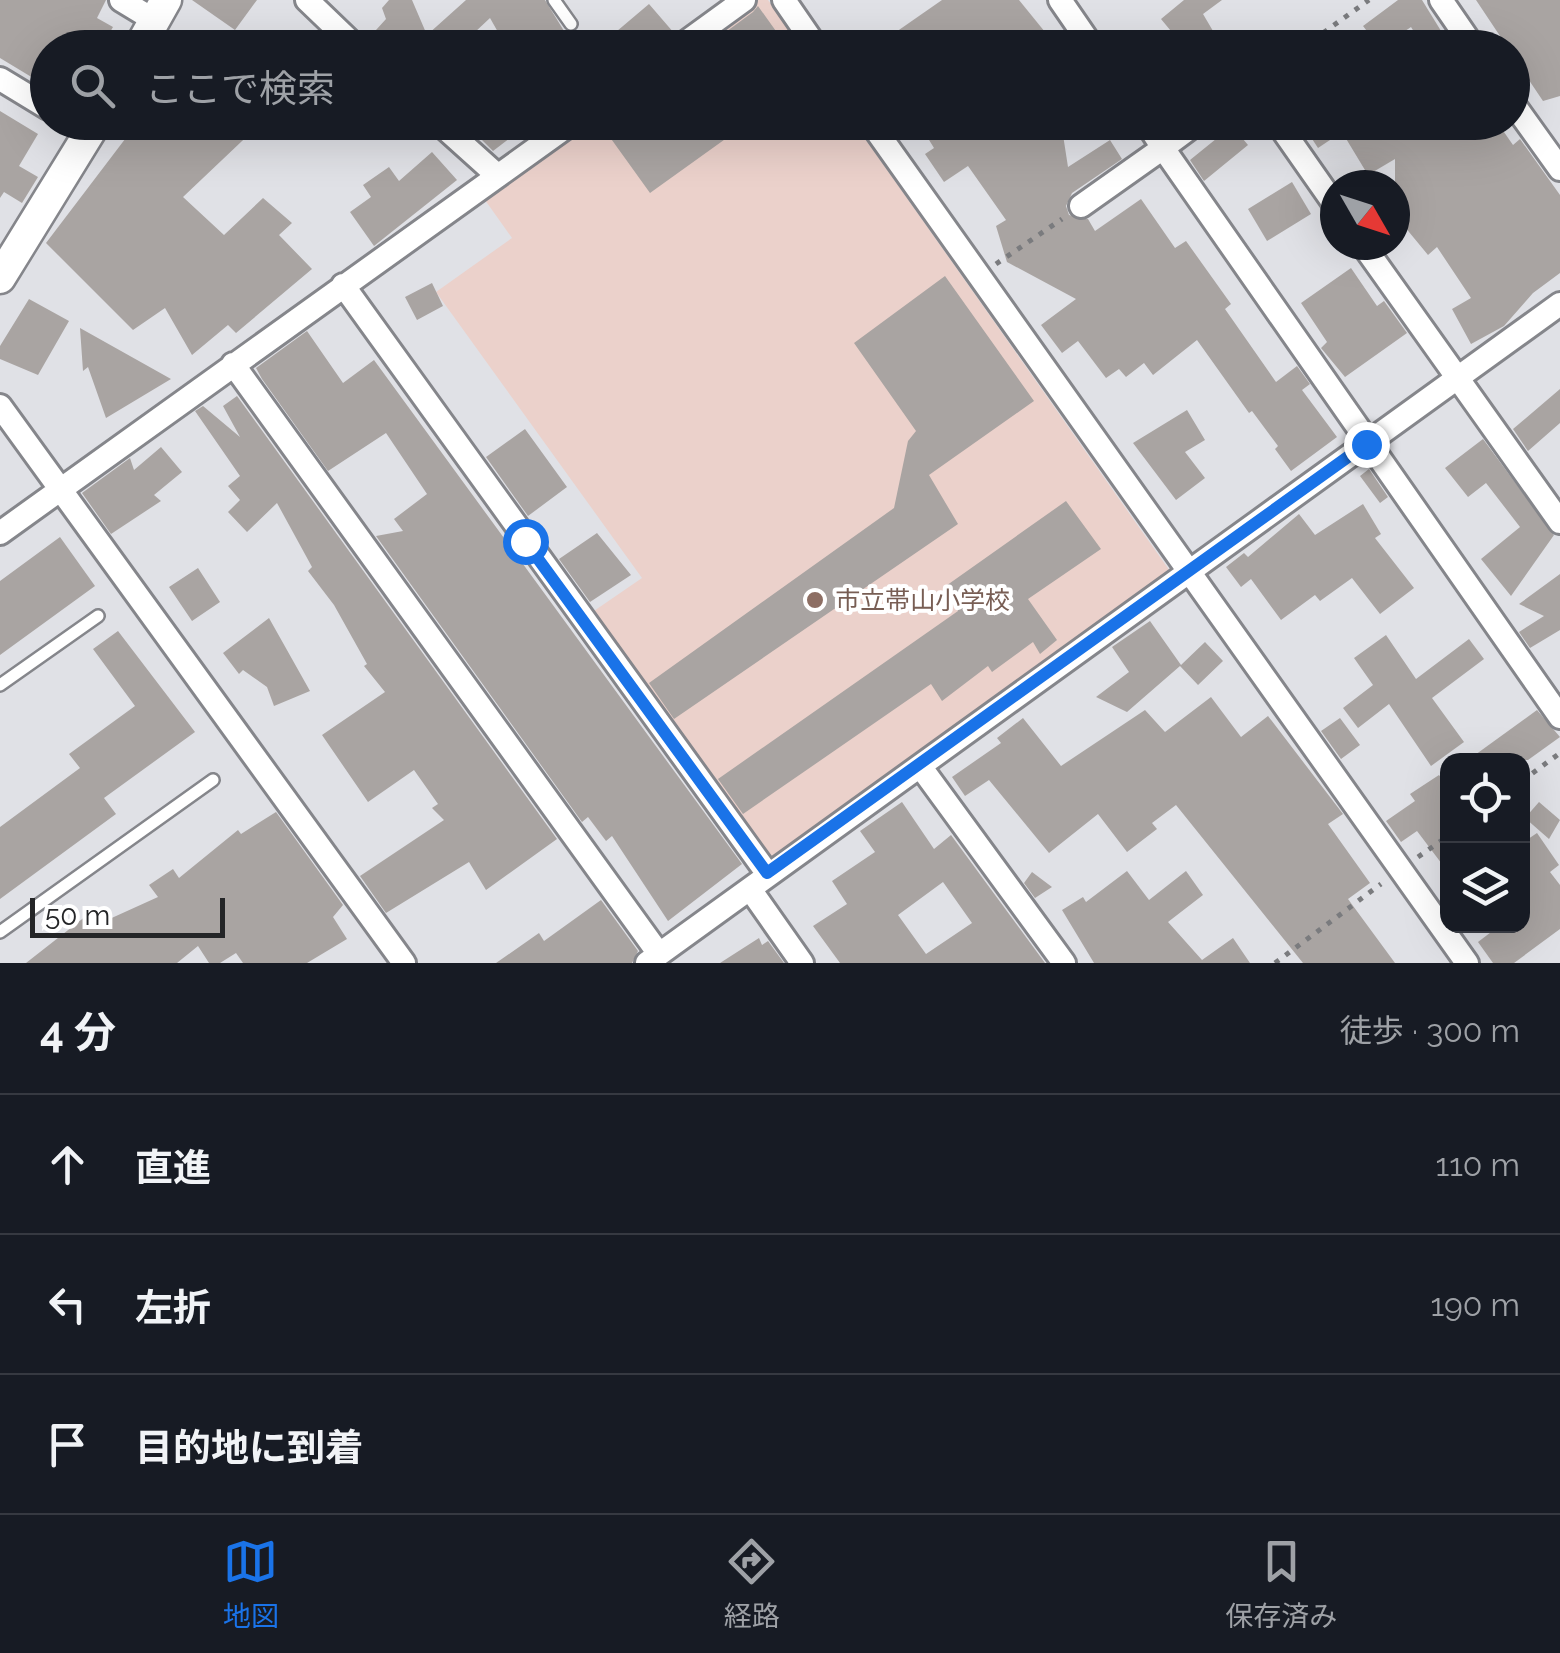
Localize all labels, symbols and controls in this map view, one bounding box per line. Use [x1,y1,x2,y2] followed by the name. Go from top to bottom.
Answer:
[30,30,1530,140] search box
[65,58,120,113] icon: search
[145,66,335,111] text: ここで検索
[1320,170,1410,260] north arrow
[1344,422,1390,468] route end
[503,519,549,565] route start
[835,585,1010,615] place label: 市立帯山小学校
[804,589,826,611] marker: 市立帯山小学校
[1440,753,1530,933] map controls
[1440,753,1530,843] button: locate
[1440,843,1530,933] button: layers
[30,893,225,938] scale bar
[45,899,110,932] text: 50 m
[40,1008,116,1057] text: 4 分
[1340,1012,1520,1049] text: 徒歩 · 300 m
[40,1137,95,1192] icon: ahead
[135,1145,211,1190] text: 直進
[1435,1146,1520,1183] text: 110 m
[40,1277,95,1332] icon: left
[135,1285,211,1330] text: 左折
[1430,1286,1520,1323] text: 190 m
[40,1417,95,1472] icon: arrive
[135,1425,363,1470] text: 目的地に到着
[223,1534,279,1634] tab: 地図
[724,1534,780,1634] tab: 経路
[1225,1534,1337,1634] tab: 保存済み

